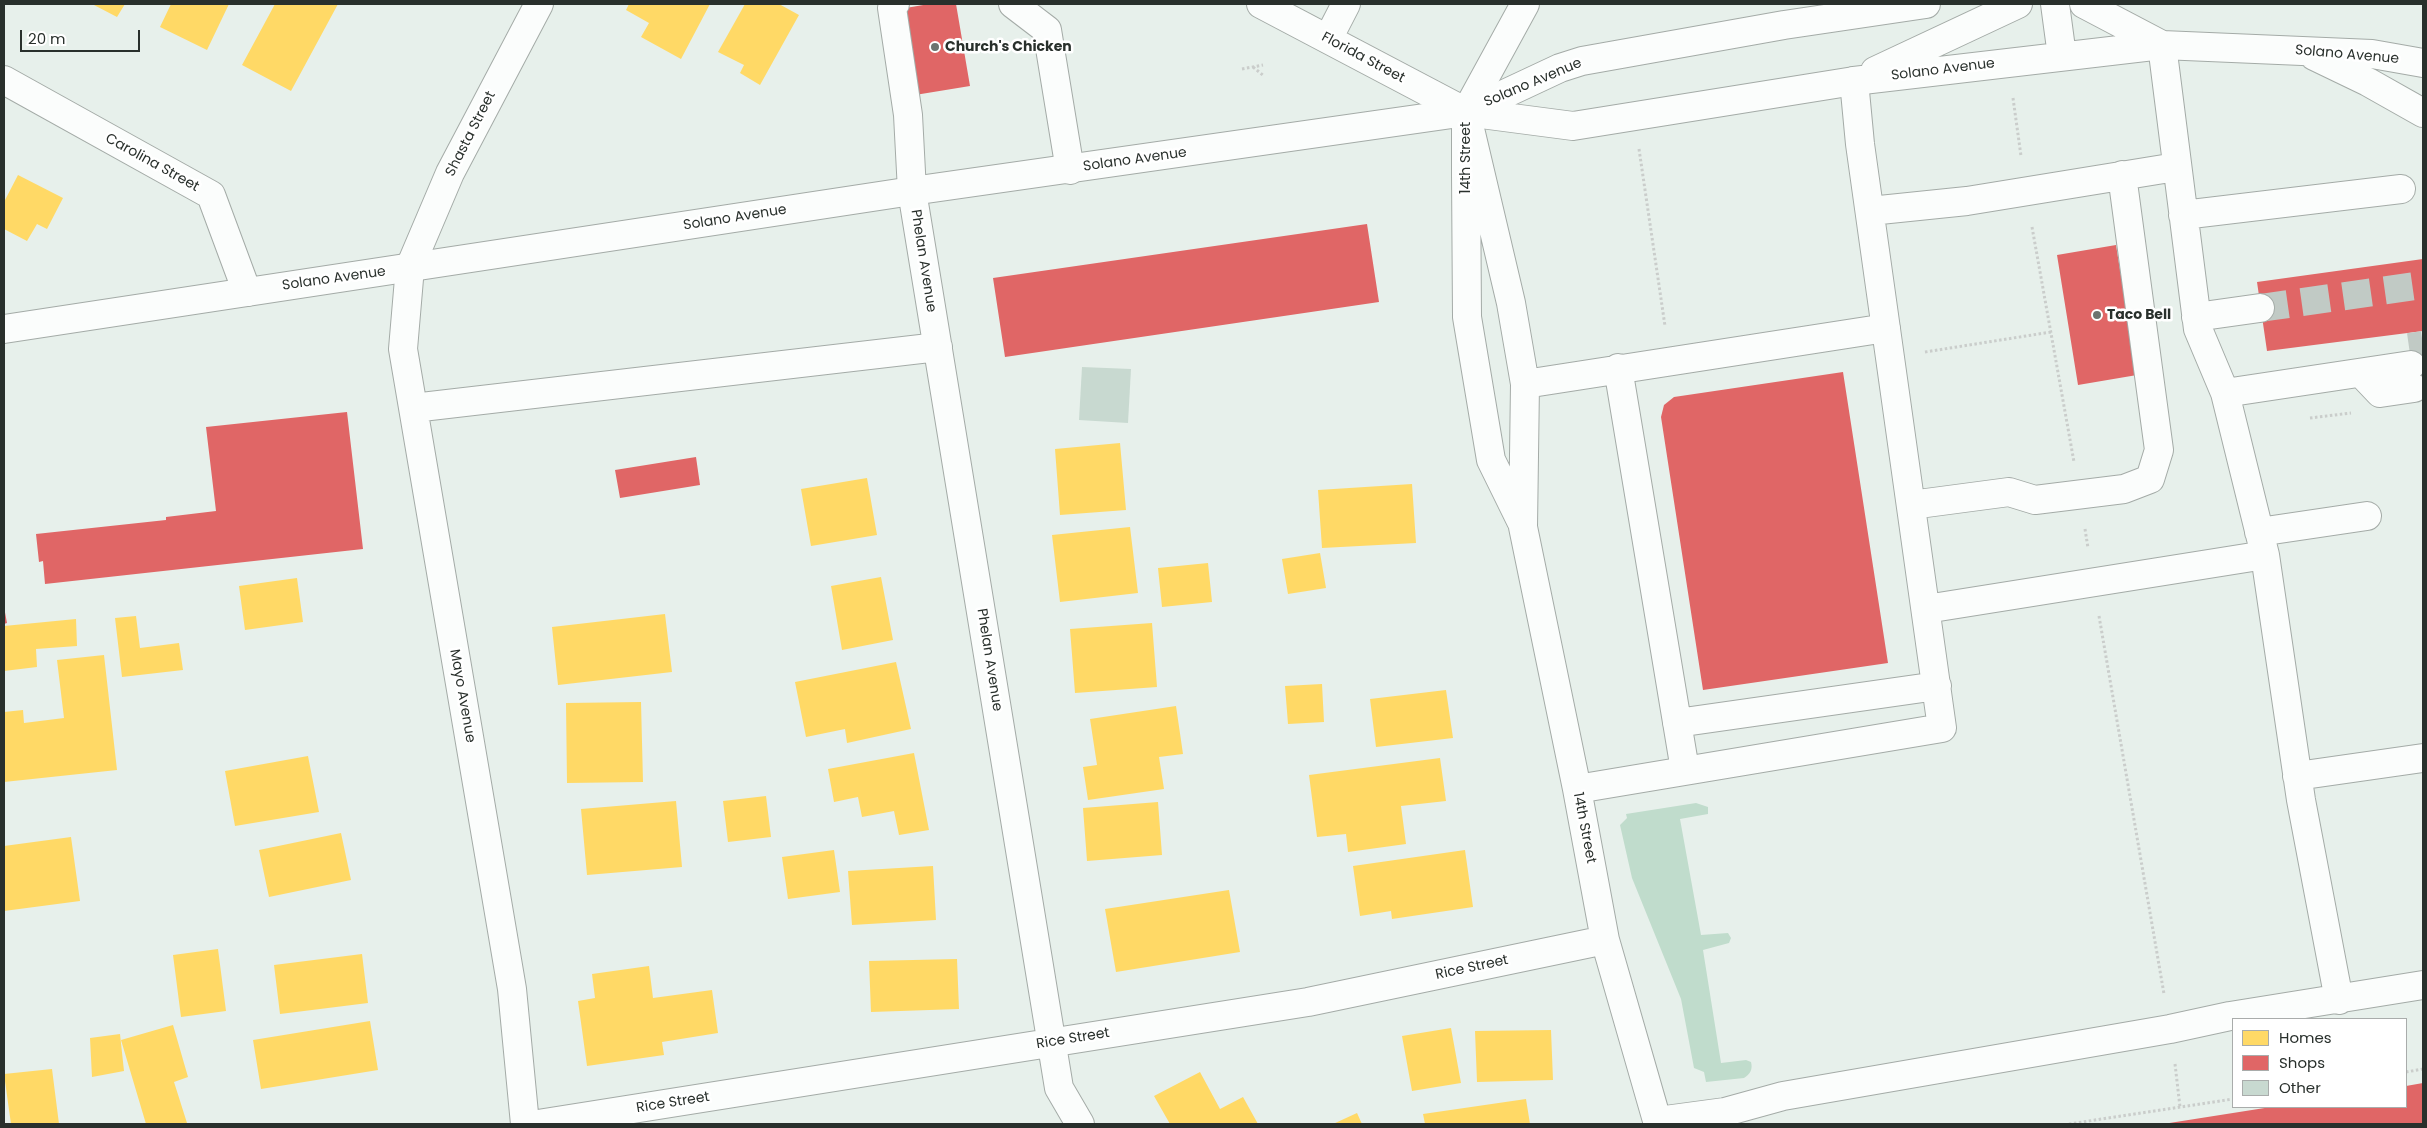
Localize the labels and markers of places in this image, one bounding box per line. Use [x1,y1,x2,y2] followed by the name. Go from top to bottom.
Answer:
[945,39,1072,55] place label: Church's Chicken
[929,41,941,53] marker: Church's Chicken
[2107,307,2171,323] place label: Taco Bell
[2091,309,2103,321] marker: Taco Bell

